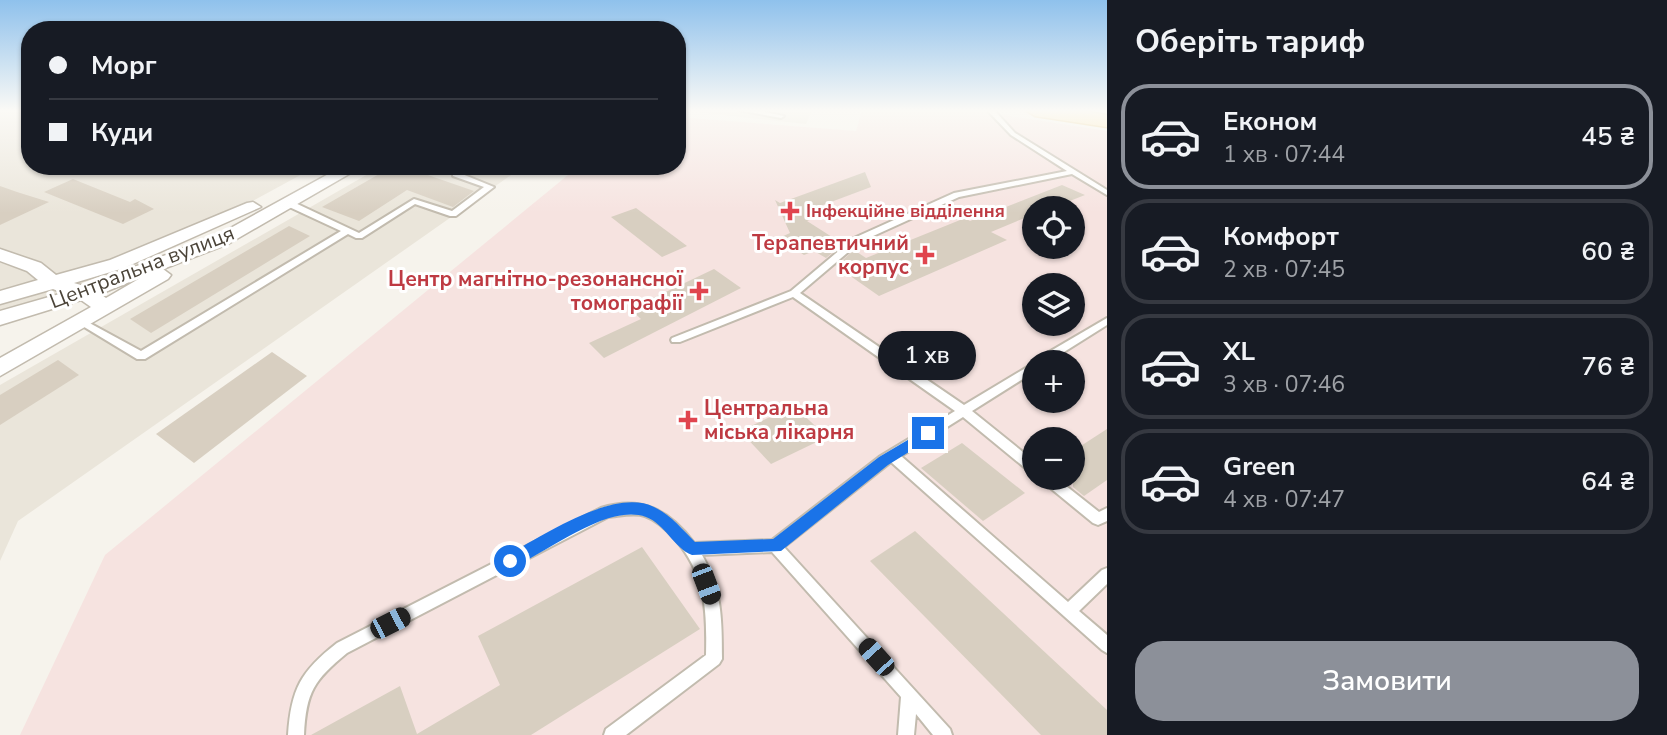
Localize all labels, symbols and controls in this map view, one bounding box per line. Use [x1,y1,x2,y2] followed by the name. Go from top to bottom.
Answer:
[1135,20,1365,63] text: Оберіть тариф
[91,48,157,83] text: Морг
[1223,104,1317,139] text: Економ
[1139,105,1202,168] icon: car
[91,115,153,150] text: Куди
[1581,119,1635,154] text: 45 ₴
[1223,139,1345,170] text: 1 хв · 07:44
[1022,196,1085,490] map controls
[1022,196,1085,259] button: locate
[806,199,1005,223] place label: Інфекційне відділення
[780,201,800,221] marker: Інфекційне відділення
[46,219,238,315] street label: Центральна вулиця
[1223,219,1339,254] text: Комфорт
[1139,220,1202,283] icon: car
[752,229,909,281] place label: Терапевтичний корпус
[1581,234,1635,269] text: 60 ₴
[915,245,935,265] marker: Терапевтичний корпус
[1223,254,1345,285] text: 2 хв · 07:45
[388,265,683,317] place label: Центр магнітно-резонансної томографії
[1022,273,1085,336] button: layers
[689,281,709,301] marker: Центр магнітно-резонансної томографії
[879,332,977,380] callout: 1 хв
[1223,334,1255,369] text: XL
[1139,335,1202,398] icon: car
[904,340,950,371] text: 1 хв
[1581,349,1635,384] text: 76 ₴
[1022,350,1085,413] button: +
[1223,369,1345,400] text: 3 хв · 07:46
[704,394,854,446] place label: Центральна міська лікарня
[678,410,698,430] marker: Центральна міська лікарня
[912,417,944,449] route end
[1022,427,1085,490] button: −
[1223,449,1296,484] text: Green
[1139,450,1202,513] icon: car
[1581,464,1635,499] text: 64 ₴
[1223,484,1345,515] text: 4 хв · 07:47
[494,545,526,577] route start
[689,561,724,607] car
[367,604,414,642] car
[855,634,898,680] car
[1135,641,1639,721] button: Замовити

